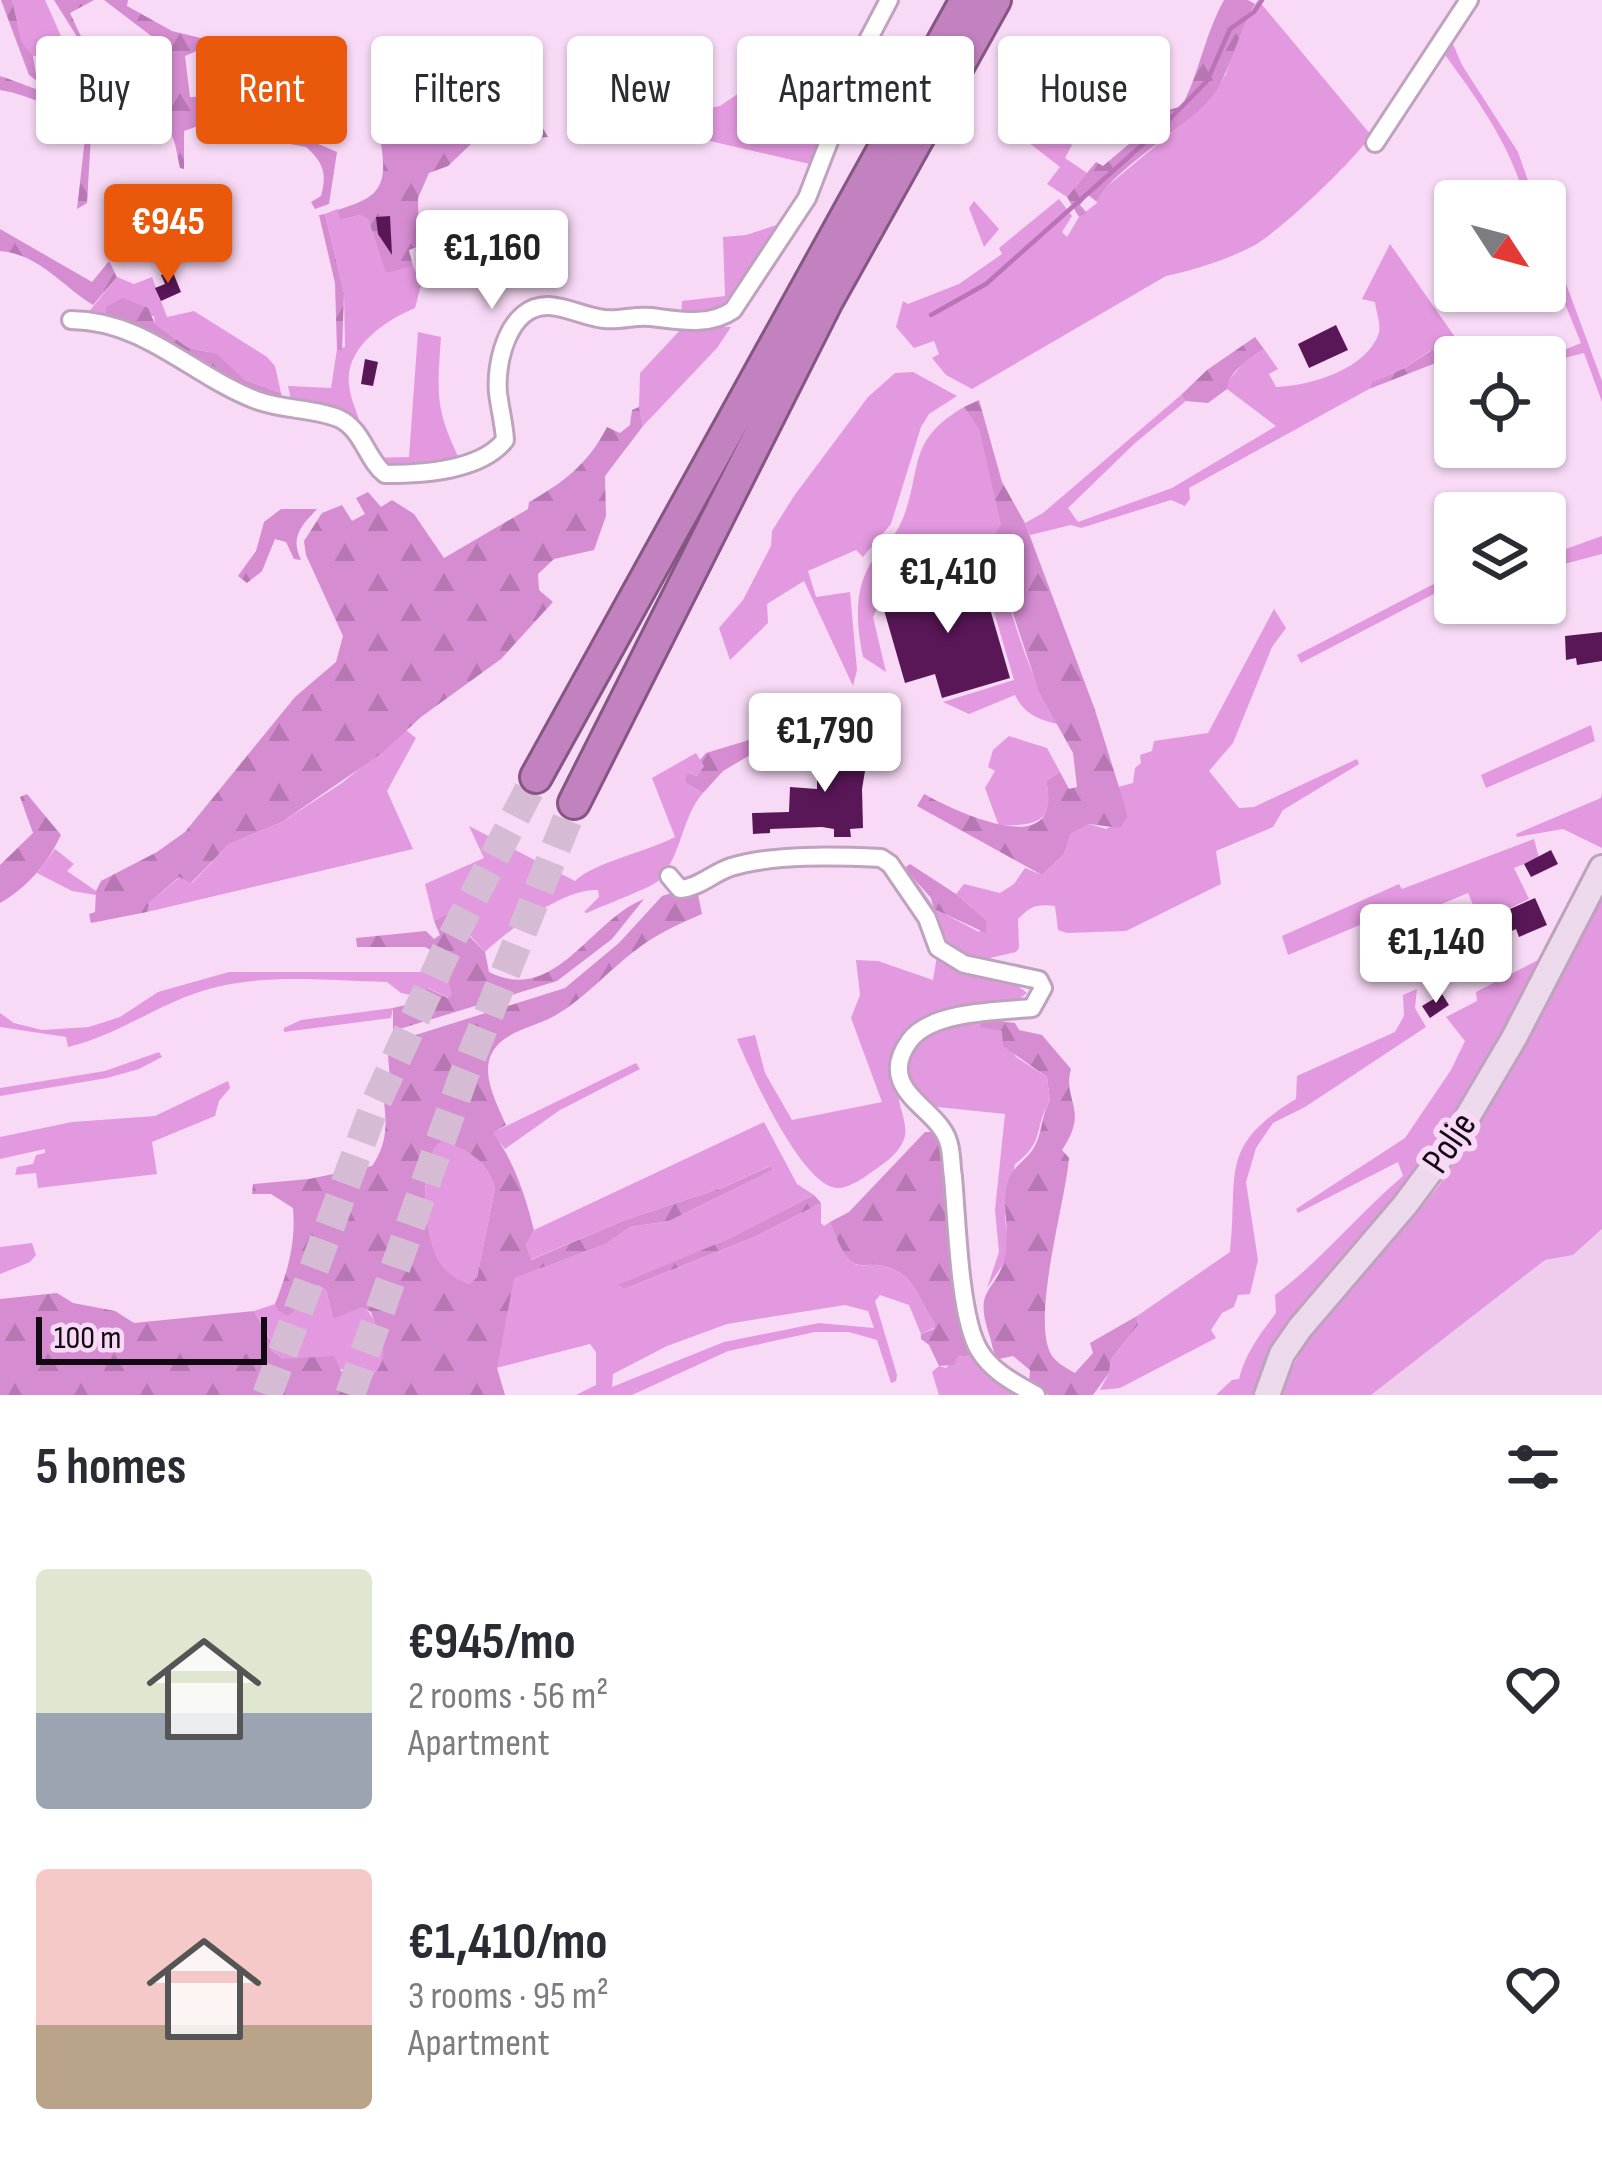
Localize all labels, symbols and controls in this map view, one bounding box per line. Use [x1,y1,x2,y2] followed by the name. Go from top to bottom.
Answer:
[36,36,172,144] chip: Buy
[196,36,347,144] chip: Rent
[371,36,543,144] chip: Filters
[567,36,713,144] chip: New
[737,36,974,144] chip: Apartment
[998,36,1170,144] chip: House
[1434,180,1566,312] north arrow
[1434,180,1566,624] map controls
[97,184,239,286] pin: €945
[131,199,205,246] text: €945
[394,210,590,312] pin: €1,160
[443,225,541,272] text: €1,160
[1434,336,1566,468] button: locate
[1434,492,1566,624] button: layers
[850,534,1046,636] pin: €1,410
[899,549,997,596] text: €1,410
[727,693,923,795] pin: €1,790
[776,708,874,755] text: €1,790
[1338,904,1534,1006] pin: €1,140
[1387,919,1485,966] text: €1,140
[1413,1104,1487,1182] street label: Polje
[36,1311,267,1364] scale bar
[54,1318,121,1358] text: 100 m
[1500,1434,1566,1500] icon: filters
[36,1437,186,1498] text: 5 homes
[408,1612,576,1673] text: €945/mo
[132,1617,276,1761] icon: home
[1500,1656,1566,1722] icon: heart
[408,1673,609,1720] text: 2 rooms · 56 m²
[408,1720,550,1767] text: Apartment
[408,1912,608,1973] text: €1,410/mo
[132,1917,276,2061] icon: home
[1500,1956,1566,2022] icon: heart
[408,1973,609,2020] text: 3 rooms · 95 m²
[408,2020,550,2067] text: Apartment

